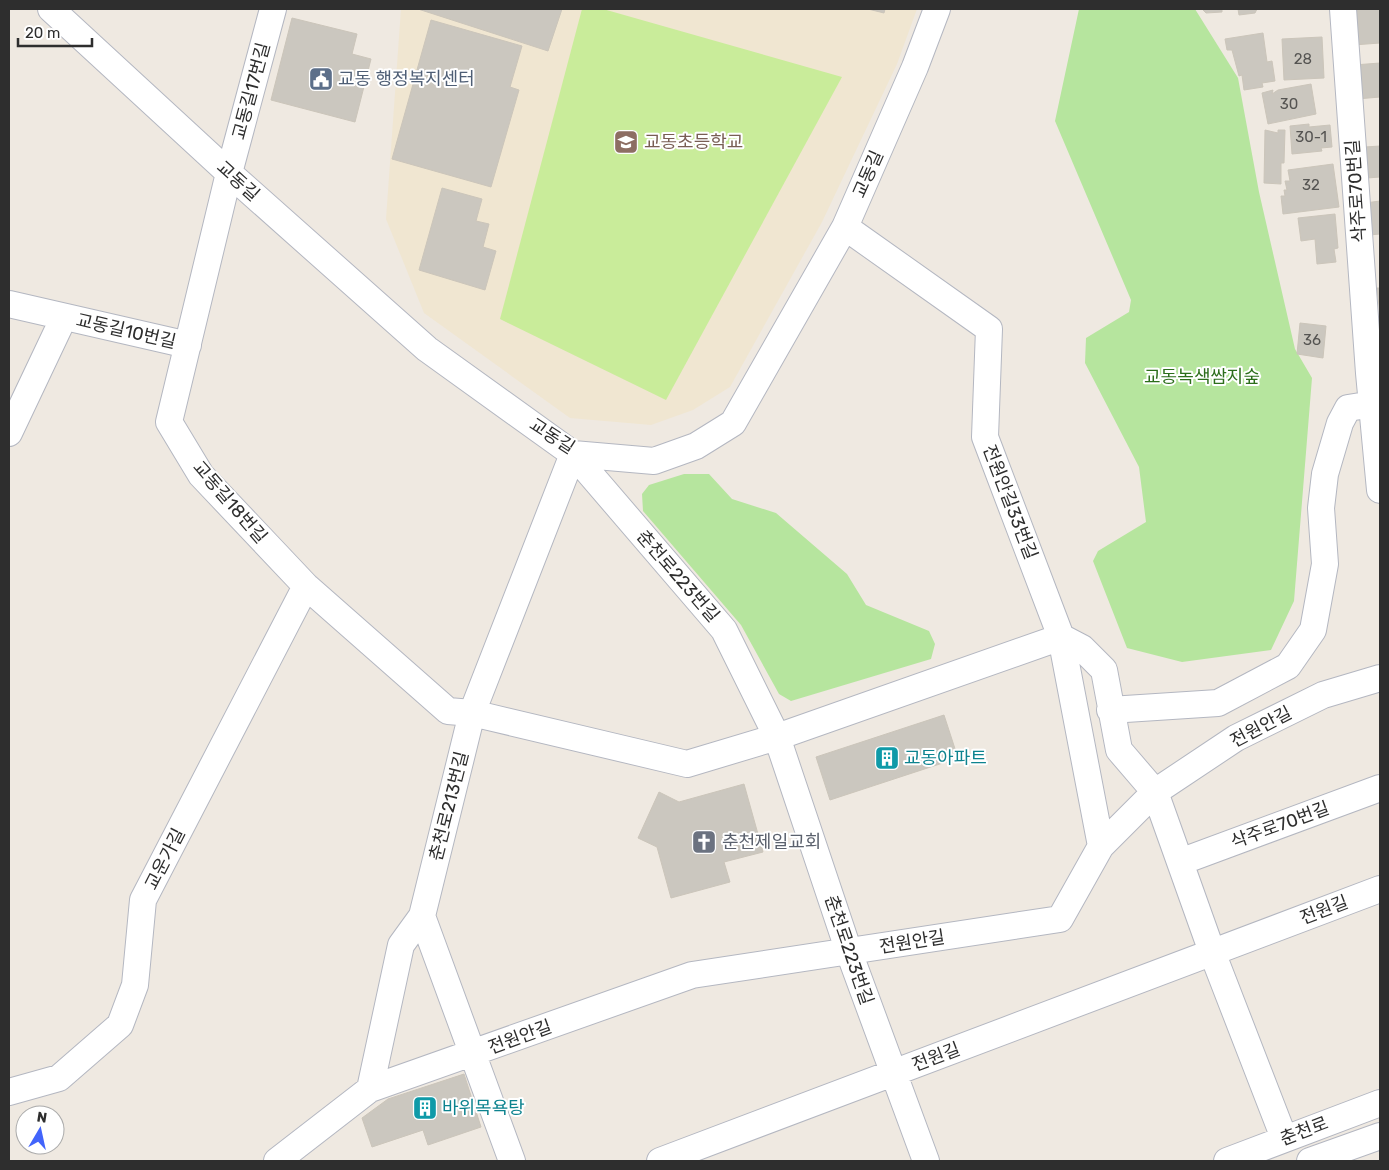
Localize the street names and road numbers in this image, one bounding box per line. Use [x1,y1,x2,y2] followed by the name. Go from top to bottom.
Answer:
[227,40,275,142] street label: 교동길17번길
[1341,139,1371,243] street label: 삭주로70번길
[848,147,888,201] street label: 교동길
[212,156,264,206] street label: 교동길
[74,309,178,353] street label: 교동길10번길
[525,413,579,459] street label: 교동길
[978,442,1042,562] street label: 전원안길33번길
[188,456,272,548] street label: 교동길18번길
[632,525,724,627] street label: 춘천로223번길
[1227,702,1295,752] street label: 전원안길
[425,749,473,863] street label: 춘천로213번길
[1228,797,1332,853] street label: 삭주로70번길
[140,824,190,894] street label: 교운가길
[1297,891,1351,929] street label: 전원길
[820,892,878,1008] street label: 춘천로223번길
[878,926,946,958] street label: 전원안길
[485,1015,555,1059] street label: 전원안길
[909,1038,963,1076] street label: 전원길
[1277,1112,1331,1150] street label: 춘천로

